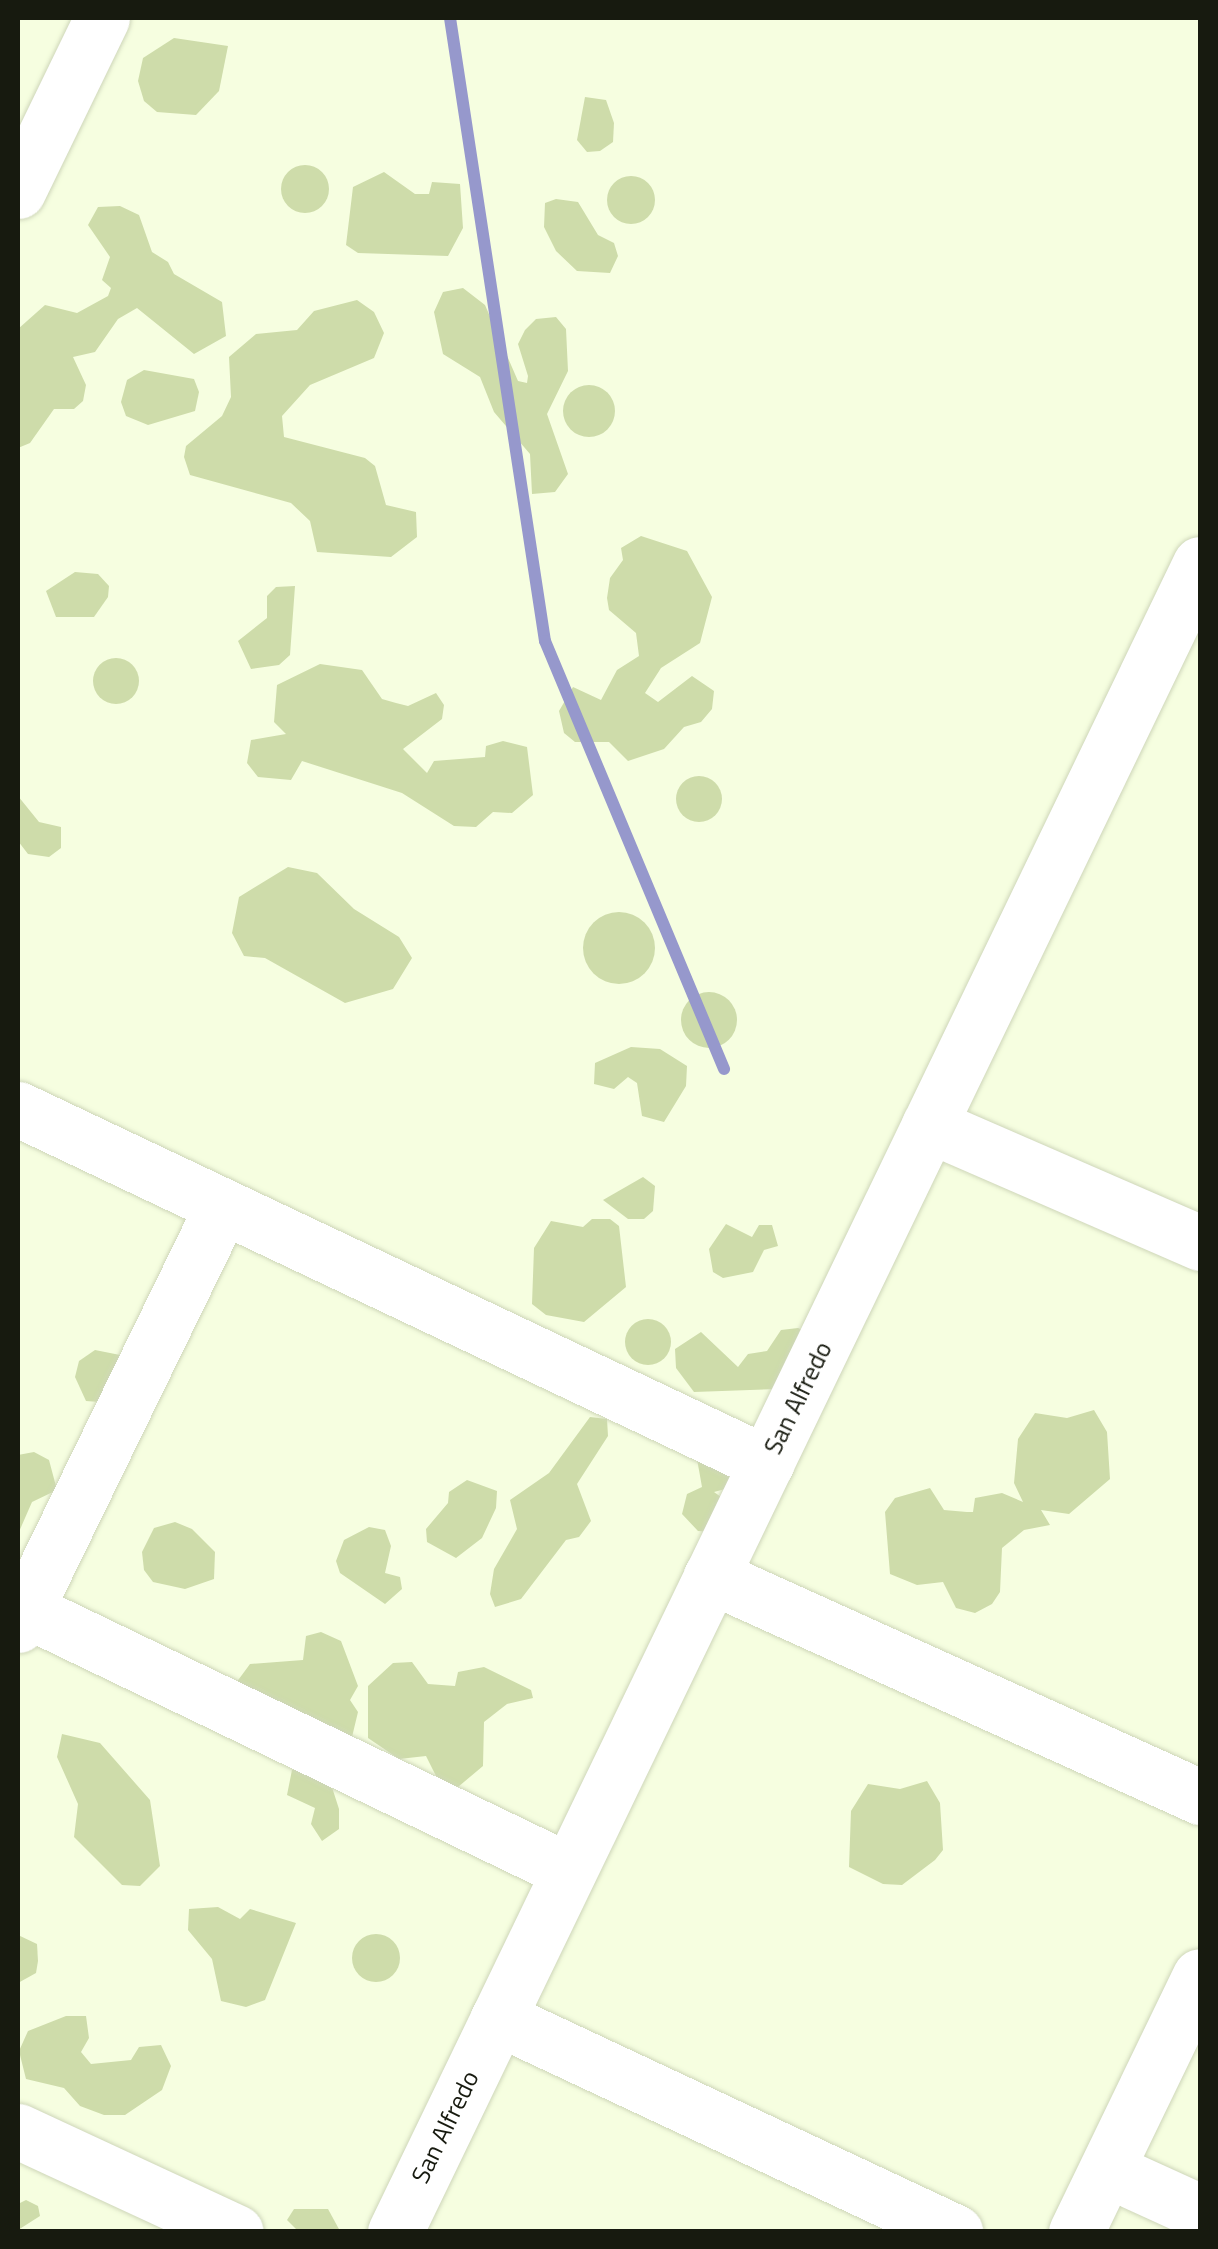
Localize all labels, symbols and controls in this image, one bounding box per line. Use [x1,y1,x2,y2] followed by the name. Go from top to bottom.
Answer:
[758,1337,838,1459] street label: San Alfredo
[405,2066,485,2188] street label: San Alfredo

